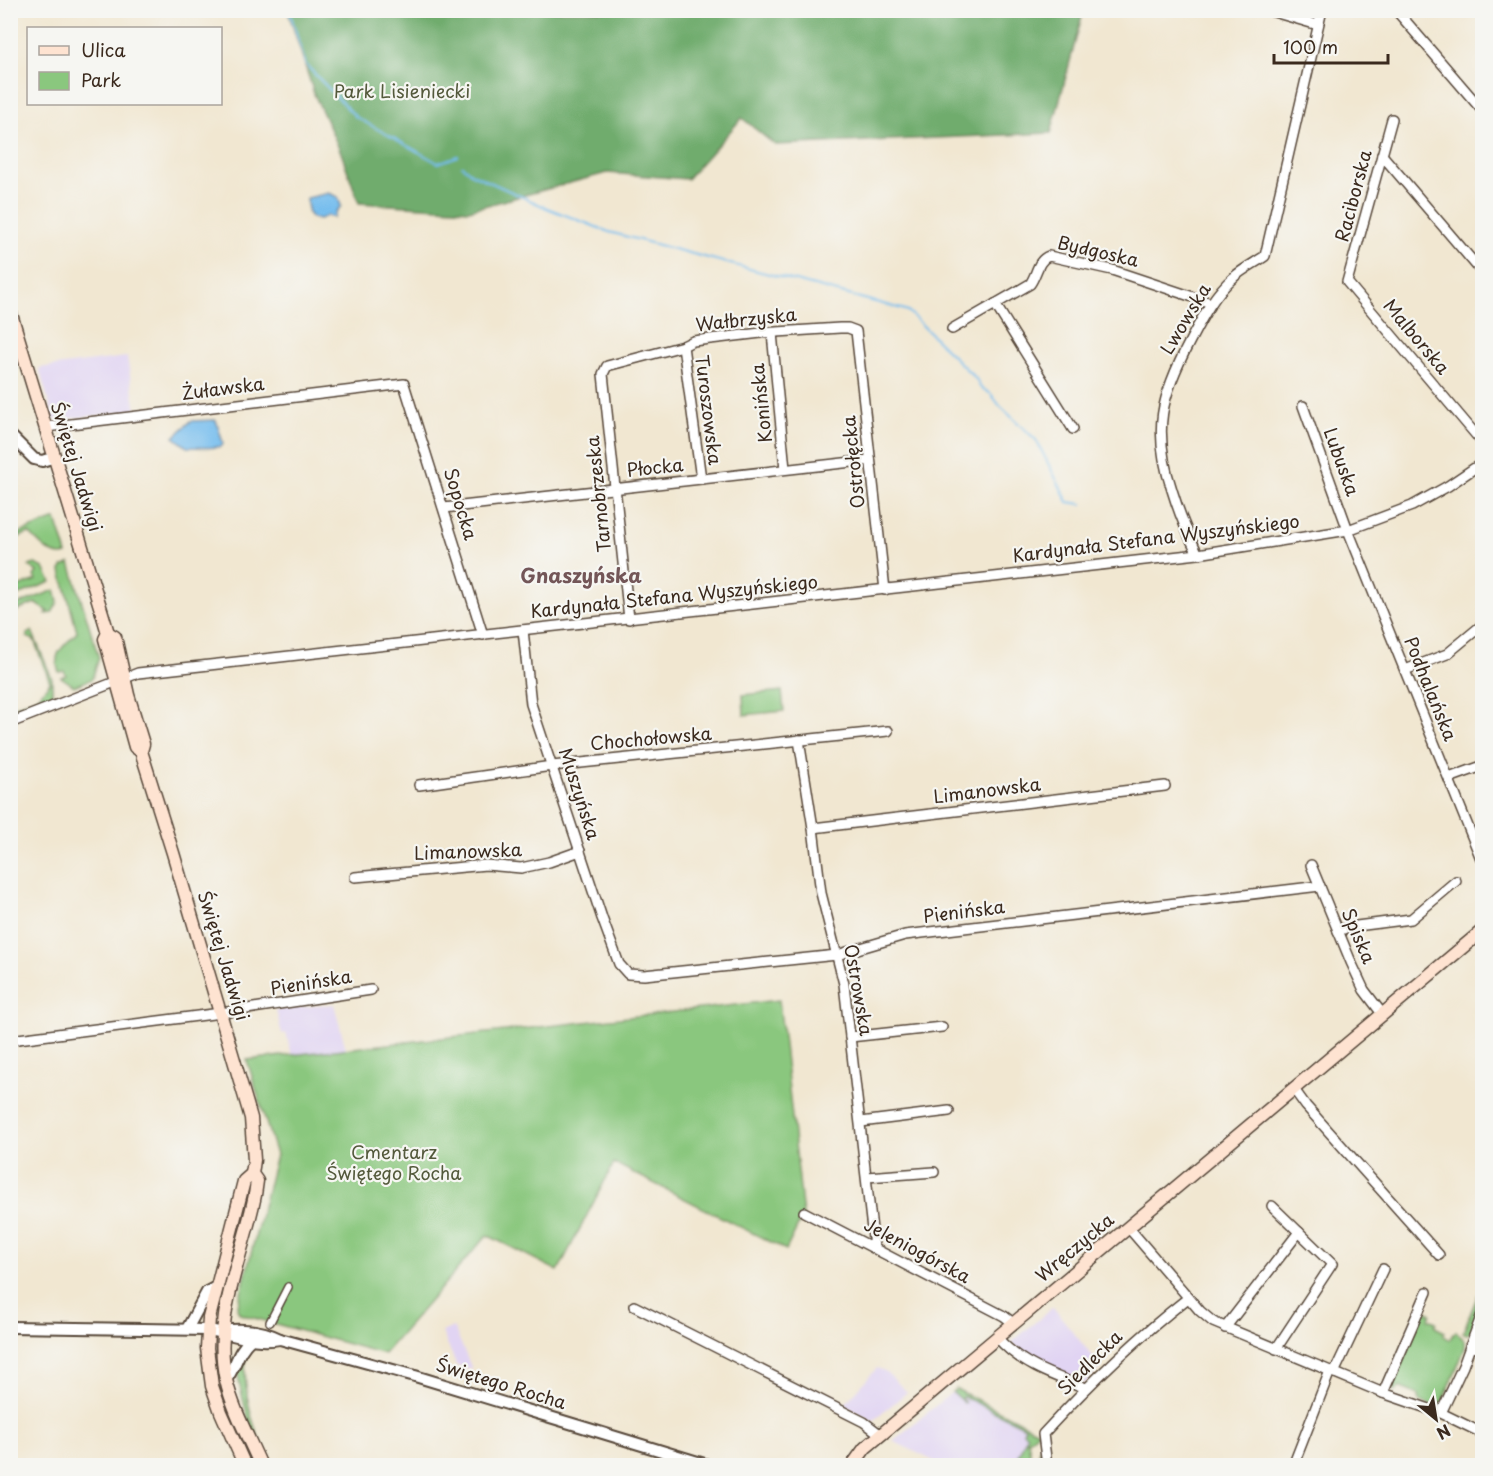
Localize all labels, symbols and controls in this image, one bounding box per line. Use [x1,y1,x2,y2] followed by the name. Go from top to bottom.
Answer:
[27,27,222,105] legend
[1274,27,1388,65] scale bar
[1283,33,1338,60] text: 100 m
[81,36,126,63] text: Ulica
[81,66,121,93] text: Park
[334,77,470,104] park label: Park Lisieniecki
[1327,146,1378,245] street label: Raciborska
[1055,228,1142,273] street label: Bydgoska
[1153,277,1217,359] street label: Lwowska
[1378,292,1457,380] street label: Malborska
[694,300,798,337] street label: Wałbrzyska
[689,353,730,467] street label: Turoszowska
[743,361,778,444] street label: Konińska
[180,369,266,406] street label: Żuławska
[45,398,110,535] street label: Świętej Jadwigi
[834,414,871,510] street label: Ostrołęcka
[1318,424,1367,500] street label: Lubuska
[578,434,617,554] street label: Tarnobrzeska
[625,450,685,483] street label: Płocka
[438,464,485,544] street label: Sopocka
[1011,507,1301,569] street label: Kardynała Stefana Wyszyńskiego
[520,560,642,590] district label: Gnaszyńska
[529,567,819,624] street label: Kardynała Stefana Wyszyńskiego
[1398,632,1465,745] street label: Podhalańska
[589,719,714,756] street label: Chochołowska
[553,744,608,844] street label: Muszyńska
[932,769,1043,809] street label: Limanowska
[414,835,523,866] street label: Limanowska
[192,887,257,1024] street label: Świętej Jadwigi
[921,892,1007,929] street label: Pienińska
[1336,904,1383,968] street label: Spiska
[838,942,881,1038] street label: Ostrowska
[268,962,354,1001] street label: Pienińska
[327,1138,462,1186] park label: Cmentarz Świętego Rocha
[1029,1205,1120,1288] street label: Wręczycka
[860,1210,976,1289] street label: Jeleniogórska
[1050,1323,1128,1401] street label: Siedlecka
[433,1350,571,1415] street label: Świętego Rocha
[1406,1389,1466,1449] north arrow
[1433,1419,1455,1446] text: N

